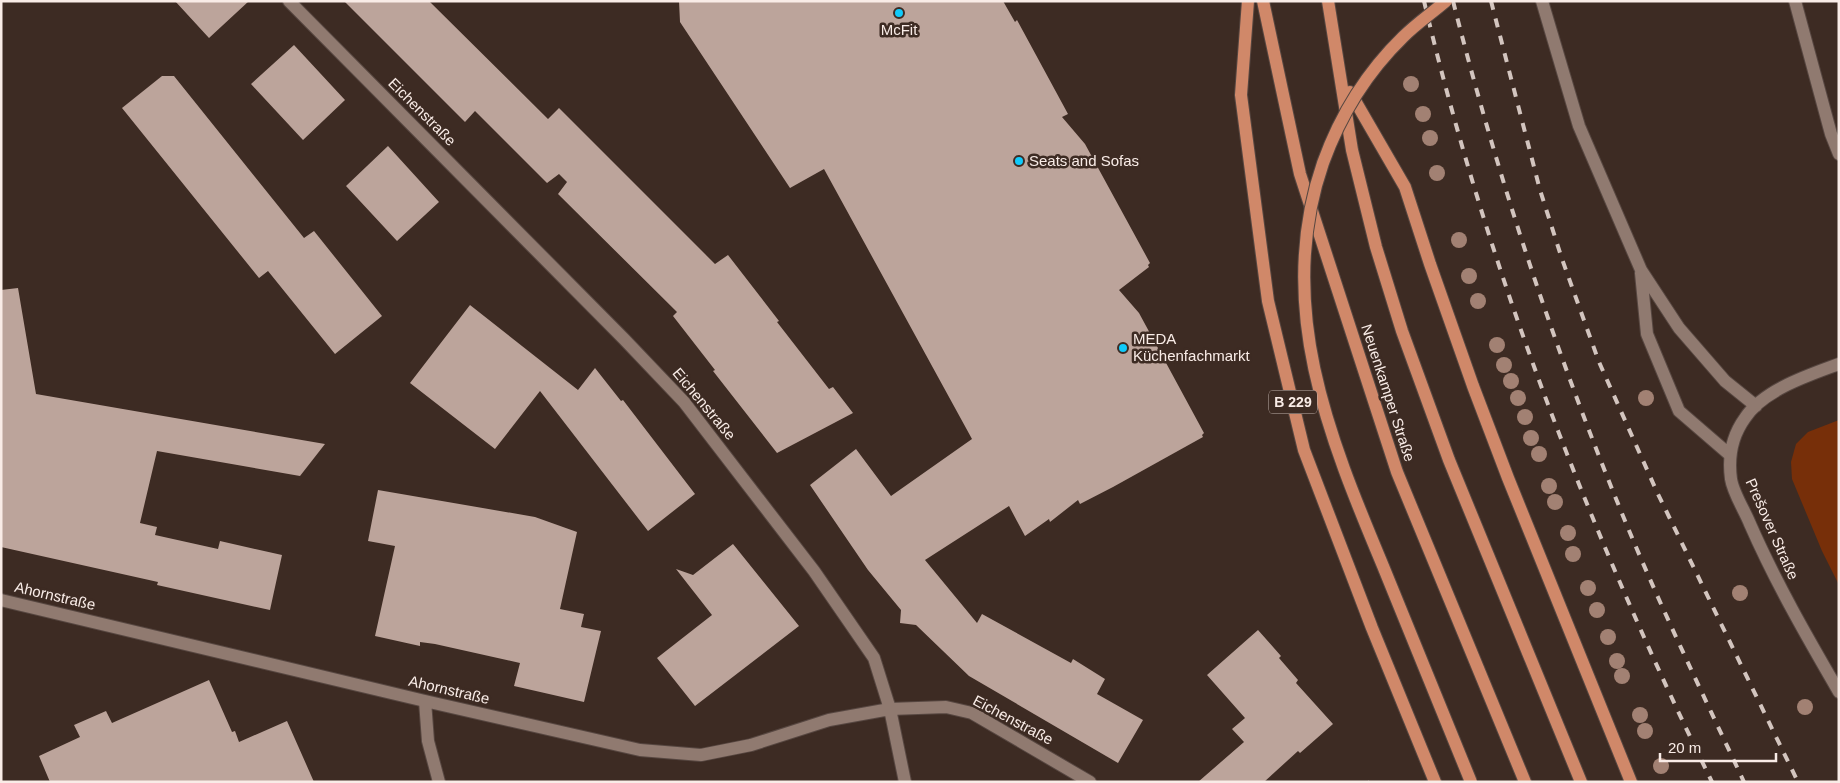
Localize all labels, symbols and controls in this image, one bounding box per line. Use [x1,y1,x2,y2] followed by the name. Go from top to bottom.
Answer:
[893,7,905,19] marker: McFit
[881,21,918,38] place label: McFit
[385,74,460,149] street label: Eichenstraße
[1029,152,1139,169] place label: Seats and Sofas
[1013,155,1025,167] marker: Seats and Sofas
[1358,322,1419,464] street label: Neuenkamper Straße
[1133,330,1251,364] place label: MEDA Küchenfachmarkt
[1117,342,1129,354] marker: MEDA Küchenfachmarkt
[669,364,739,443] street label: Eichenstraße
[1269,391,1317,414] road number: B 229
[1742,475,1802,582] street label: Prešover Straße
[13,578,97,613] street label: Ahornstraße
[407,672,491,707] street label: Ahornstraße
[970,691,1056,748] street label: Eichenstraße
[1660,730,1776,762] scale bar
[1668,739,1701,756] text: 20 m

